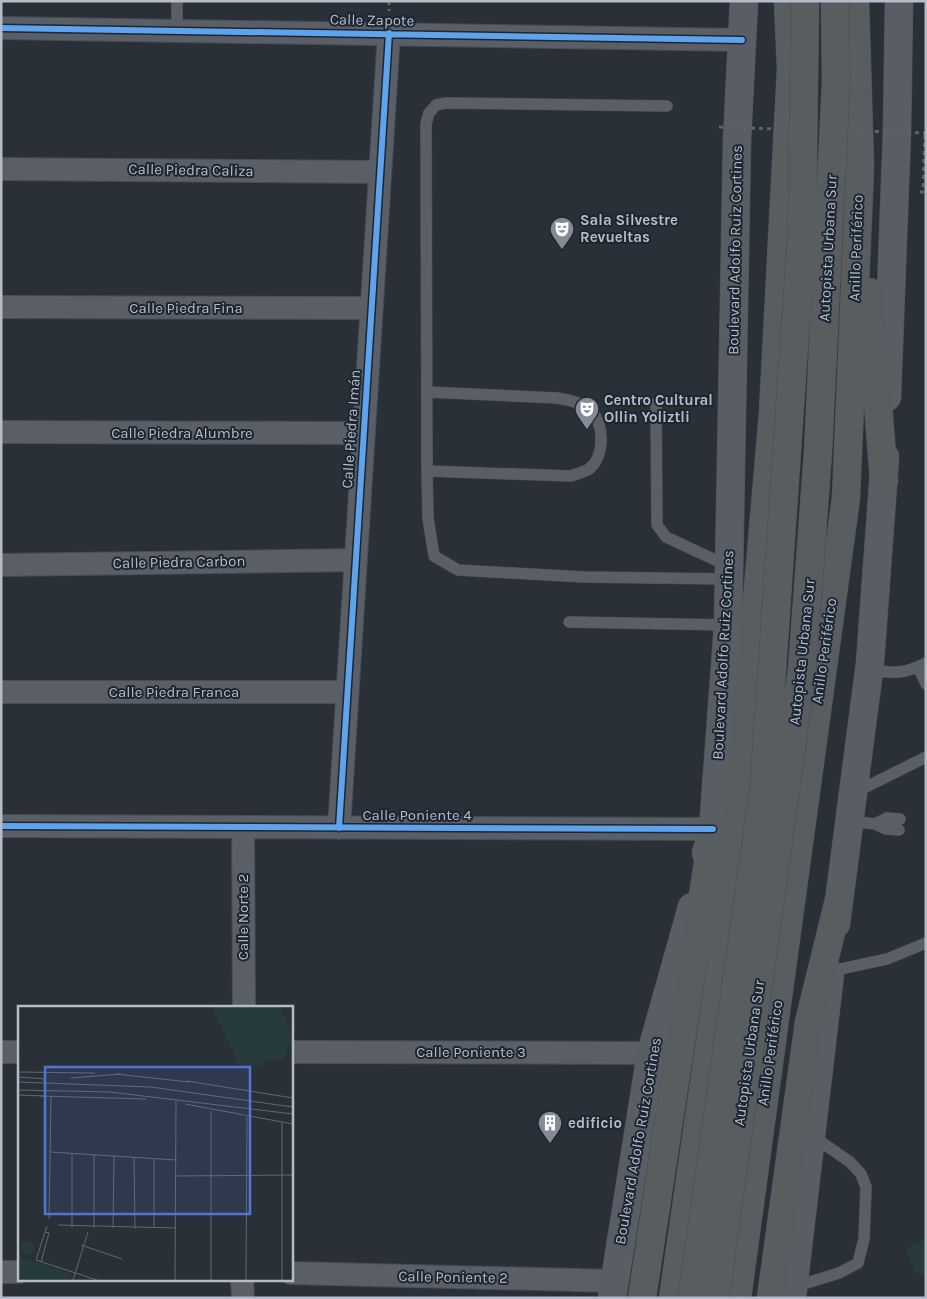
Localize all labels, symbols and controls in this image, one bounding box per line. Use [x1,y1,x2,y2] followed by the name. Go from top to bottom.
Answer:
[330,10,414,30] street label: Calle Zapote
[724,145,746,355] street label: Boulevard Adolfo Ruiz Cortines
[128,160,254,180] street label: Calle Piedra Caliza
[815,174,841,322] street label: Autopista Urbana Sur
[845,194,867,302] street label: Anillo Periférico
[580,211,678,246] place label: Sala Silvestre Revueltas
[549,216,575,250] theatre icon: Sala Silvestre Revueltas
[129,299,243,317] street label: Calle Piedra Fina
[338,369,364,489] street label: Calle Piedra Imán
[604,391,713,426] place label: Centro Cultural Ollin Yoliztli
[574,396,600,430] theatre icon: Centro Cultural Ollin Yoliztli
[111,424,253,442] street label: Calle Piedra Alumbre
[709,550,737,760] street label: Boulevard Adolfo Ruiz Cortines
[112,552,246,572] street label: Calle Piedra Carbon
[785,577,819,726] street label: Autopista Urbana Sur
[808,597,840,705] street label: Anillo Periférico
[109,683,239,701] street label: Calle Piedra Franca
[362,806,472,824] street label: Calle Poniente 4
[234,874,252,960] street label: Calle Norte 2
[730,978,768,1127] street label: Autopista Urbana Sur
[754,999,786,1107] street label: Anillo Periférico
[18,1006,292,1282] inset map
[611,1036,665,1246] street label: Boulevard Adolfo Ruiz Cortines
[416,1043,526,1061] street label: Calle Poniente 3
[537,1110,563,1144] building icon: edificio
[568,1114,622,1132] place label: edificio
[398,1267,508,1287] street label: Calle Poniente 2

